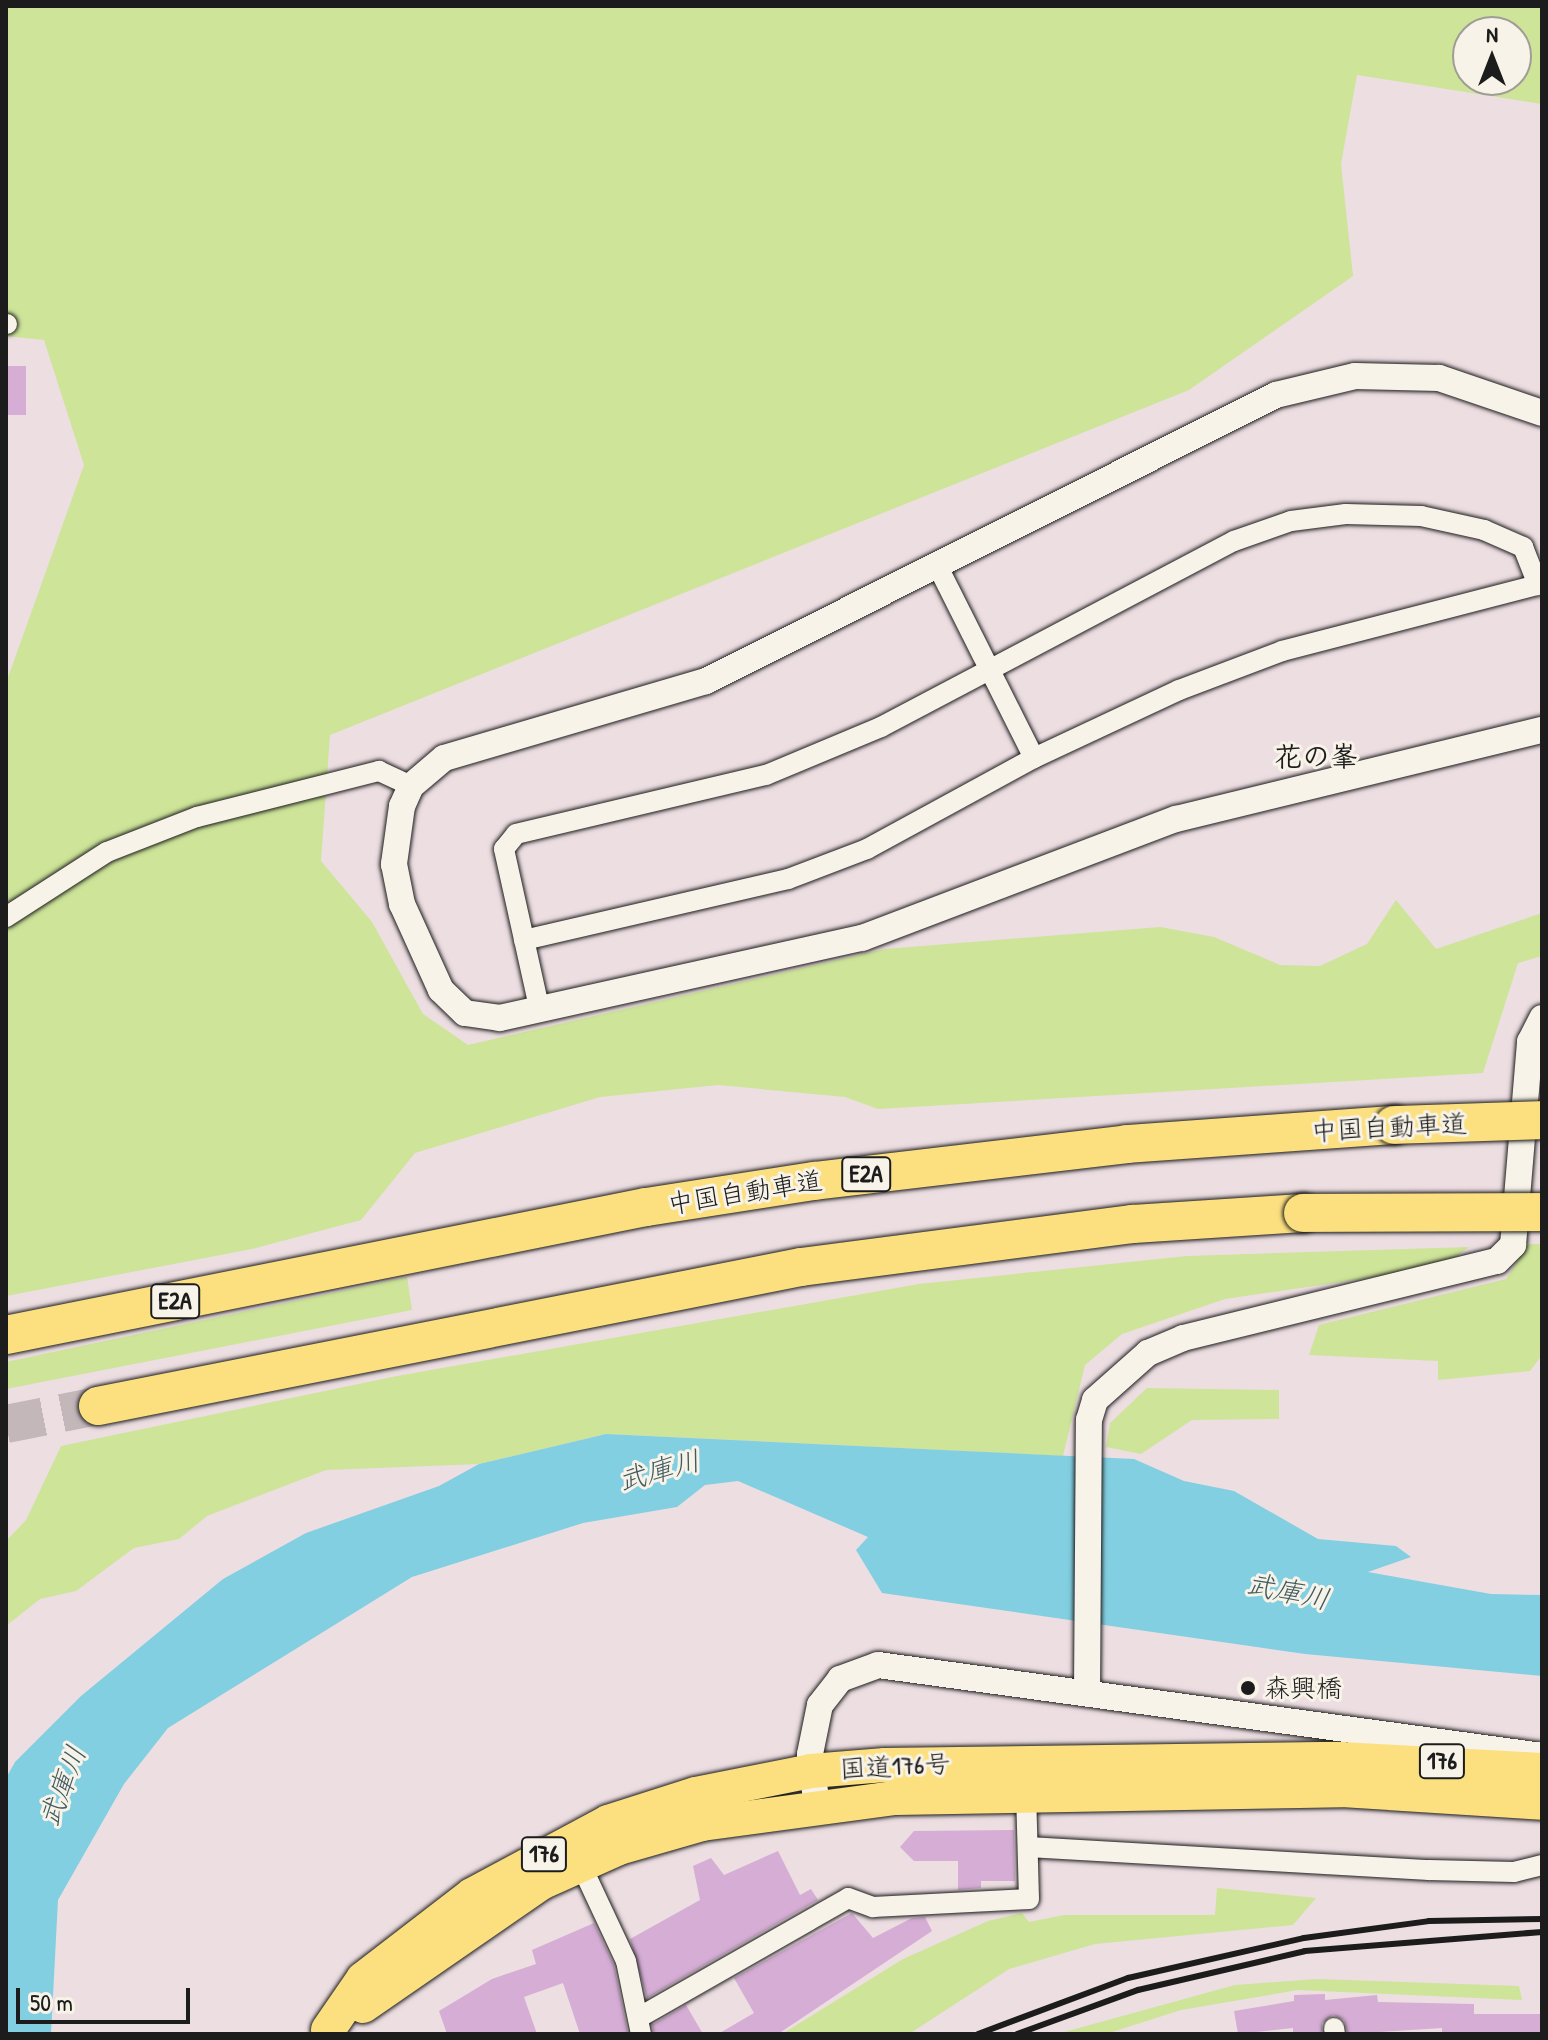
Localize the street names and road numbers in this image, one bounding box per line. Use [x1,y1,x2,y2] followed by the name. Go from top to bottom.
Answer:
[1310,1107,1468,1147] street label: 中国自動車道
[840,1154,892,1194] road number: E2A
[666,1164,824,1220] street label: 中国自動車道
[149,1281,201,1321] road number: E2A
[1418,1741,1466,1781] road number: 176
[839,1748,951,1784] street label: 国道176号
[520,1834,568,1874] road number: 176

